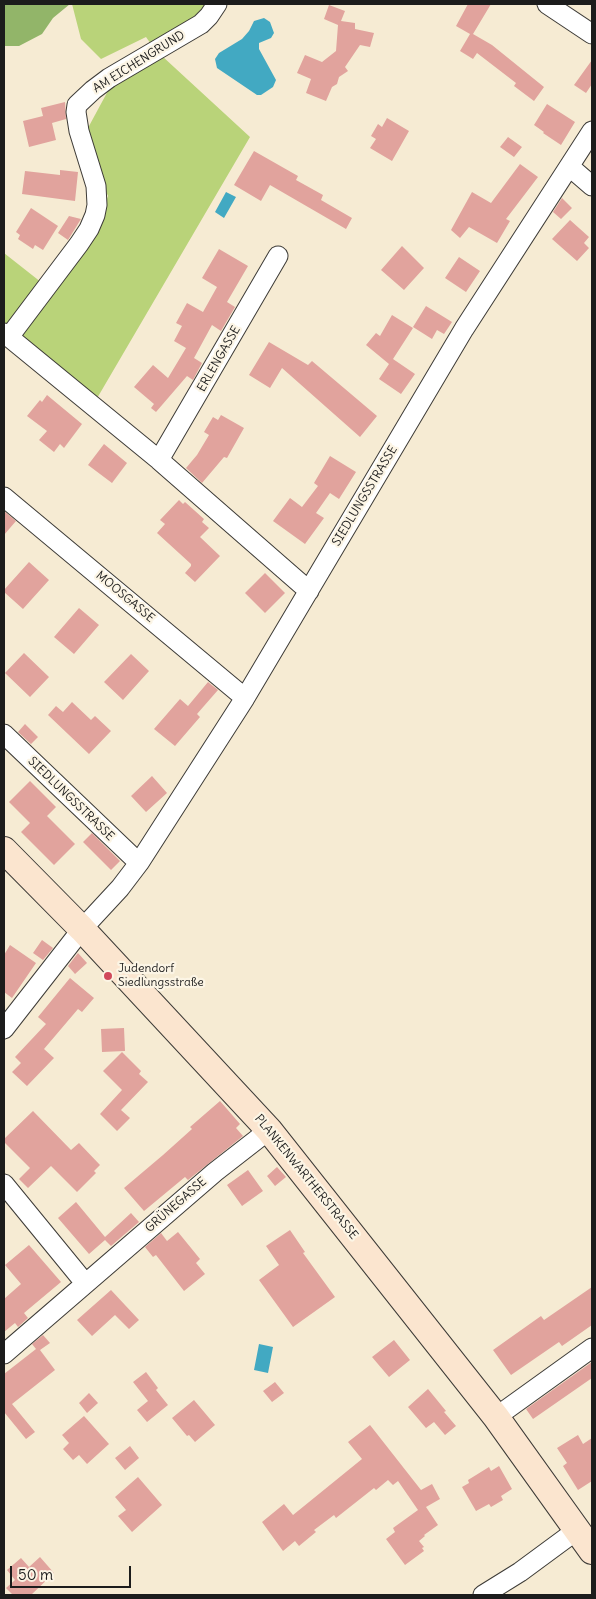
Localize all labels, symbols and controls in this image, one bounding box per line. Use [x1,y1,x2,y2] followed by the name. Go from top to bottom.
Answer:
[90,28,188,96] street label: AM EICHENGRUND
[194,324,244,394] street label: ERLENGASSE
[329,443,401,549] street label: SIEDLUNGSSTRASSE
[93,568,157,626] street label: MOOSGASSE
[25,754,117,844] street label: SIEDLUNGSSTRASSE
[118,962,204,990] place label: Judendorf Siedlungsstraße
[102,970,114,982] marker: Judendorf Siedlungsstraße
[251,1112,361,1242] street label: PLANKENWARTHERSTRASSE
[142,1174,210,1236] street label: GRÜNEGASSE
[12,1556,134,1588] scale bar
[18,1565,53,1584] text: 50 m

